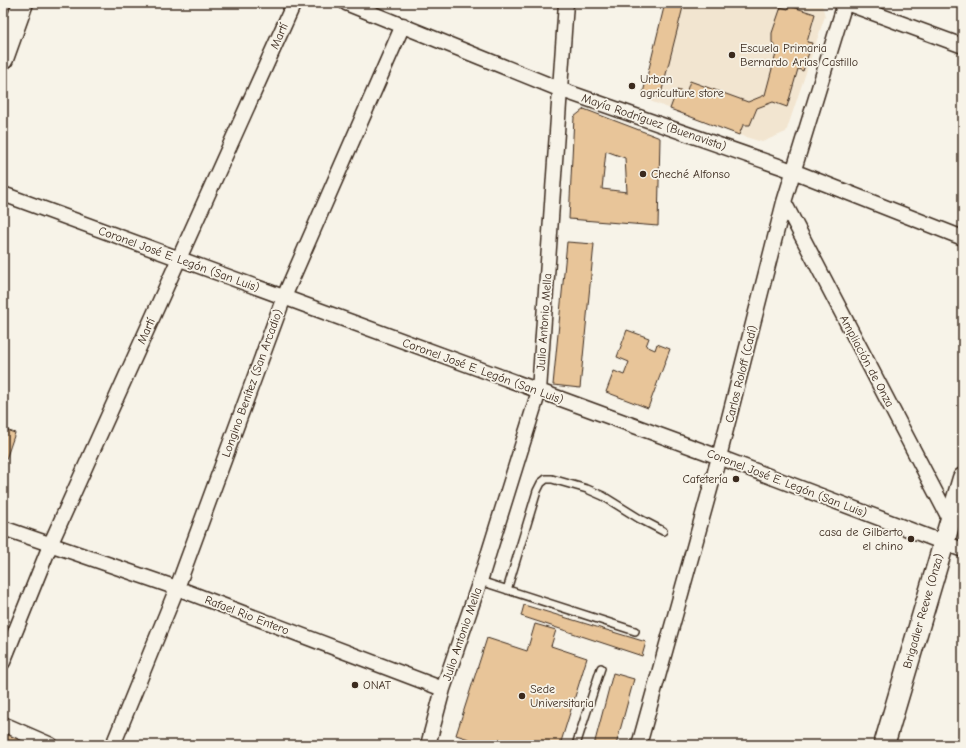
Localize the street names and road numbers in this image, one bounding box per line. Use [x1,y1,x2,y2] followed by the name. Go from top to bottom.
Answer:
[267,20,291,51] street label: Martí
[580,91,728,153] street label: Mayía Rodríguez (Buenavista)
[97,223,261,295] street label: Coronel José E. Legón (San Luis)
[534,273,554,371] street label: Julio Antonio Mella
[219,307,285,459] street label: Longino Benítez (San Arcadio)
[837,313,897,409] street label: Ampliación de Onza
[134,315,158,346] street label: Martí
[722,324,760,424] street label: Carlos Roloff (Cadí)
[401,335,565,407] street label: Coronel José E. Legón (San Luis)
[705,446,869,520] street label: Coronel José E. Legón (San Luis)
[900,552,946,670] street label: Brigadier Reeve (Onza)
[439,586,485,682] street label: Julio Antonio Mella
[203,592,291,638] street label: Rafael Rio Entero

